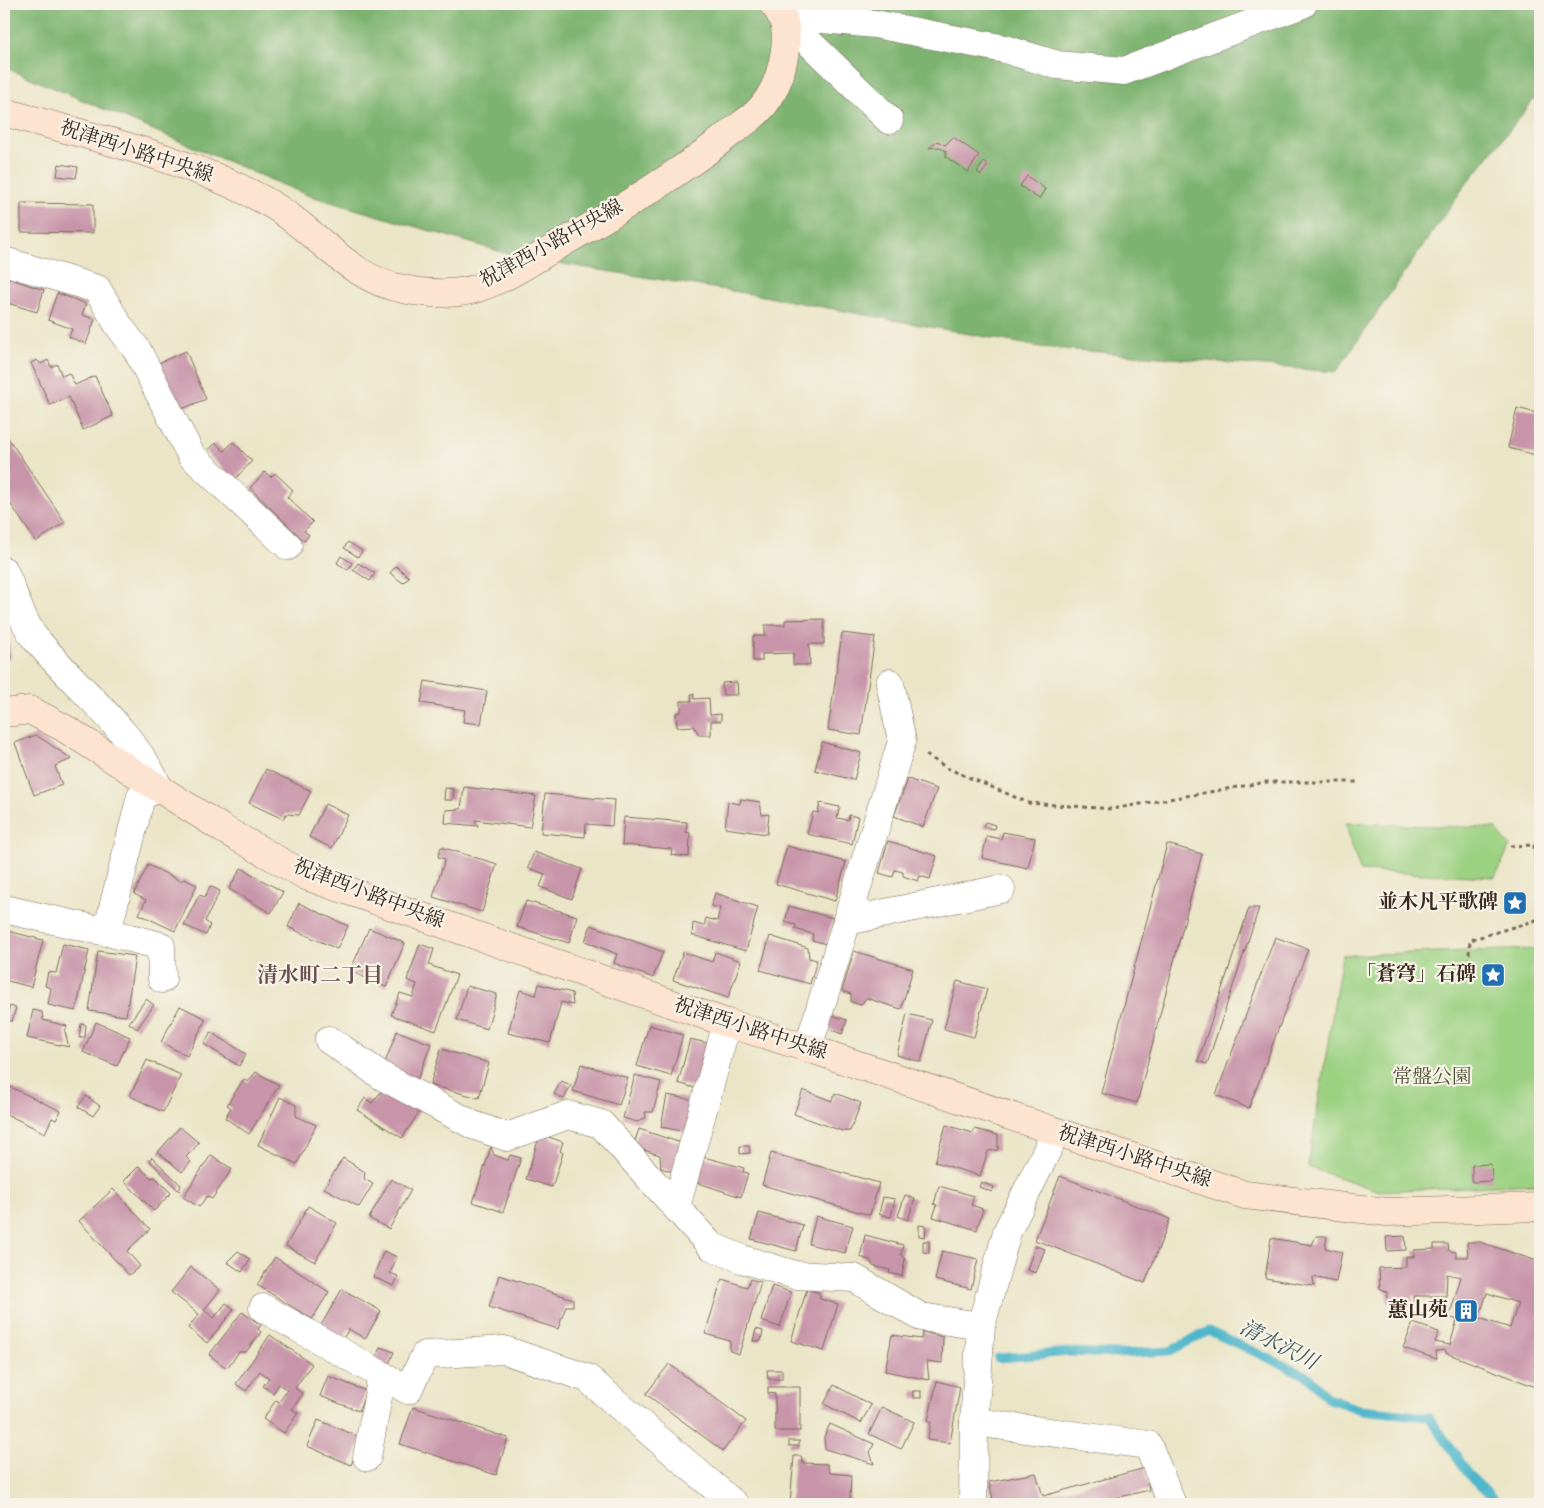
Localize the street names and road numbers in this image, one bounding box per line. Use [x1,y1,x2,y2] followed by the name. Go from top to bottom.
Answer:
[55,114,217,192] street label: 祝津西小路中央線
[475,194,629,296] street label: 祝津西小路中央線
[288,853,448,937] street label: 祝津西小路中央線
[669,991,831,1069] street label: 祝津西小路中央線
[1053,1119,1215,1197] street label: 祝津西小路中央線

